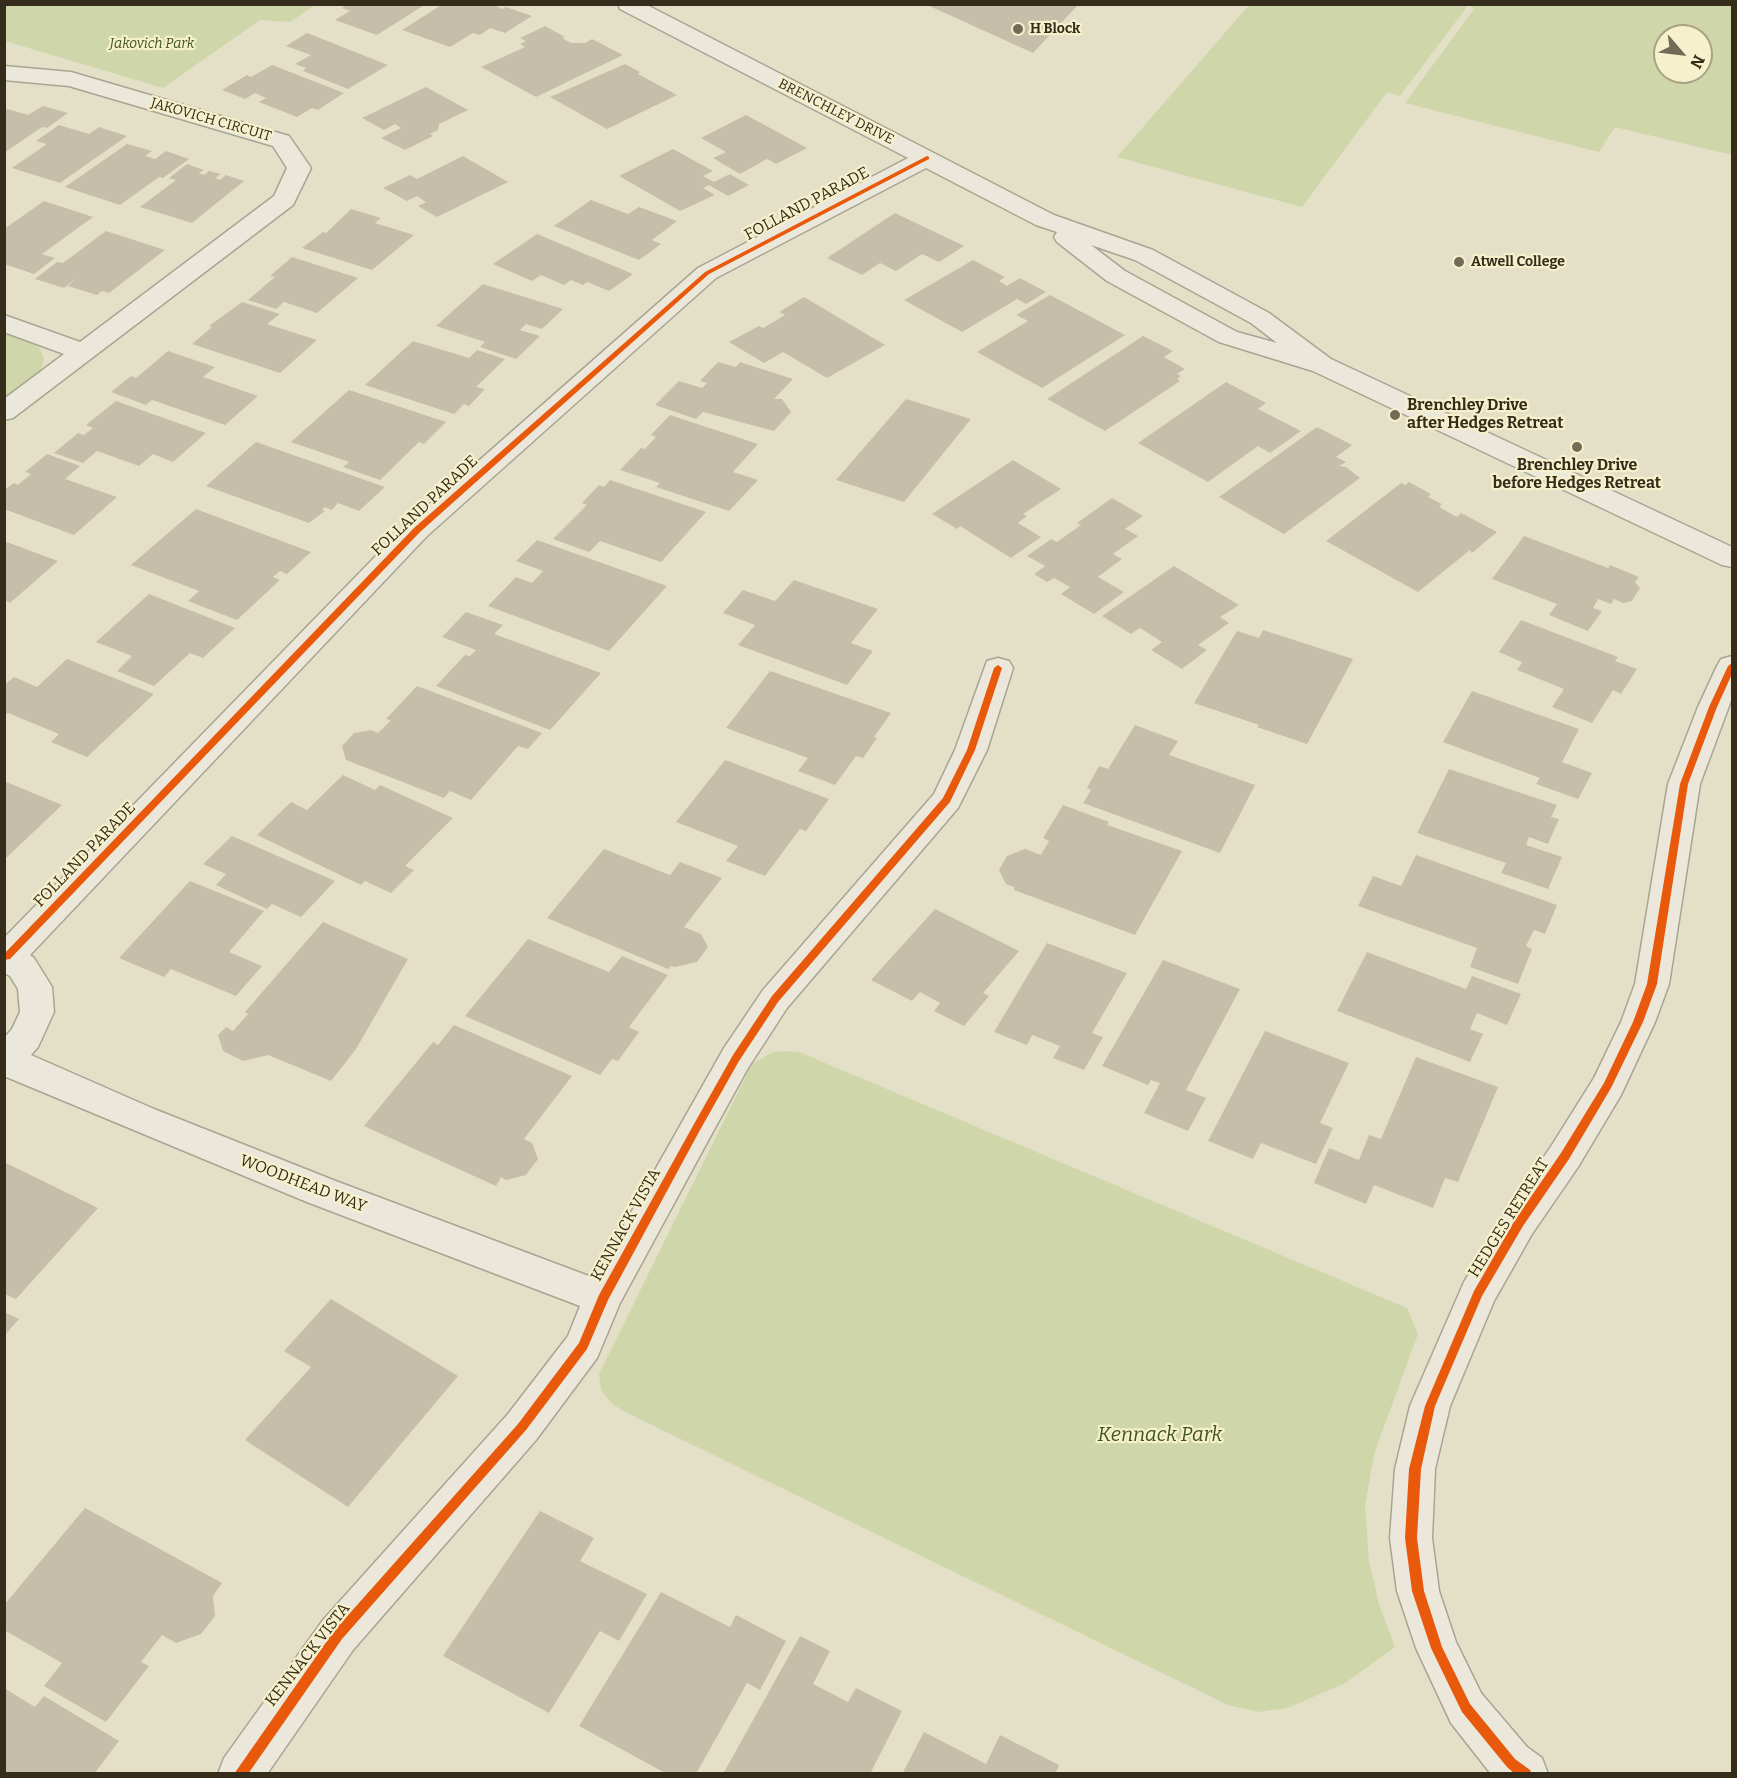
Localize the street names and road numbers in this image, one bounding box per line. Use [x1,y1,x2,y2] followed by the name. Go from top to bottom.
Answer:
[775,76,897,148] street label: BRENCHLEY DRIVE
[149,95,273,145] street label: JAKOVICH CIRCUIT
[741,163,873,245] street label: FOLLAND PARADE
[368,452,482,560] street label: FOLLAND PARADE
[30,799,140,911] street label: FOLLAND PARADE
[237,1151,369,1217] street label: WOODHEAD WAY
[1465,1155,1553,1281] street label: HEDGES RETREAT
[587,1165,665,1285] street label: KENNACK VISTA
[262,1599,354,1711] street label: KENNACK VISTA

